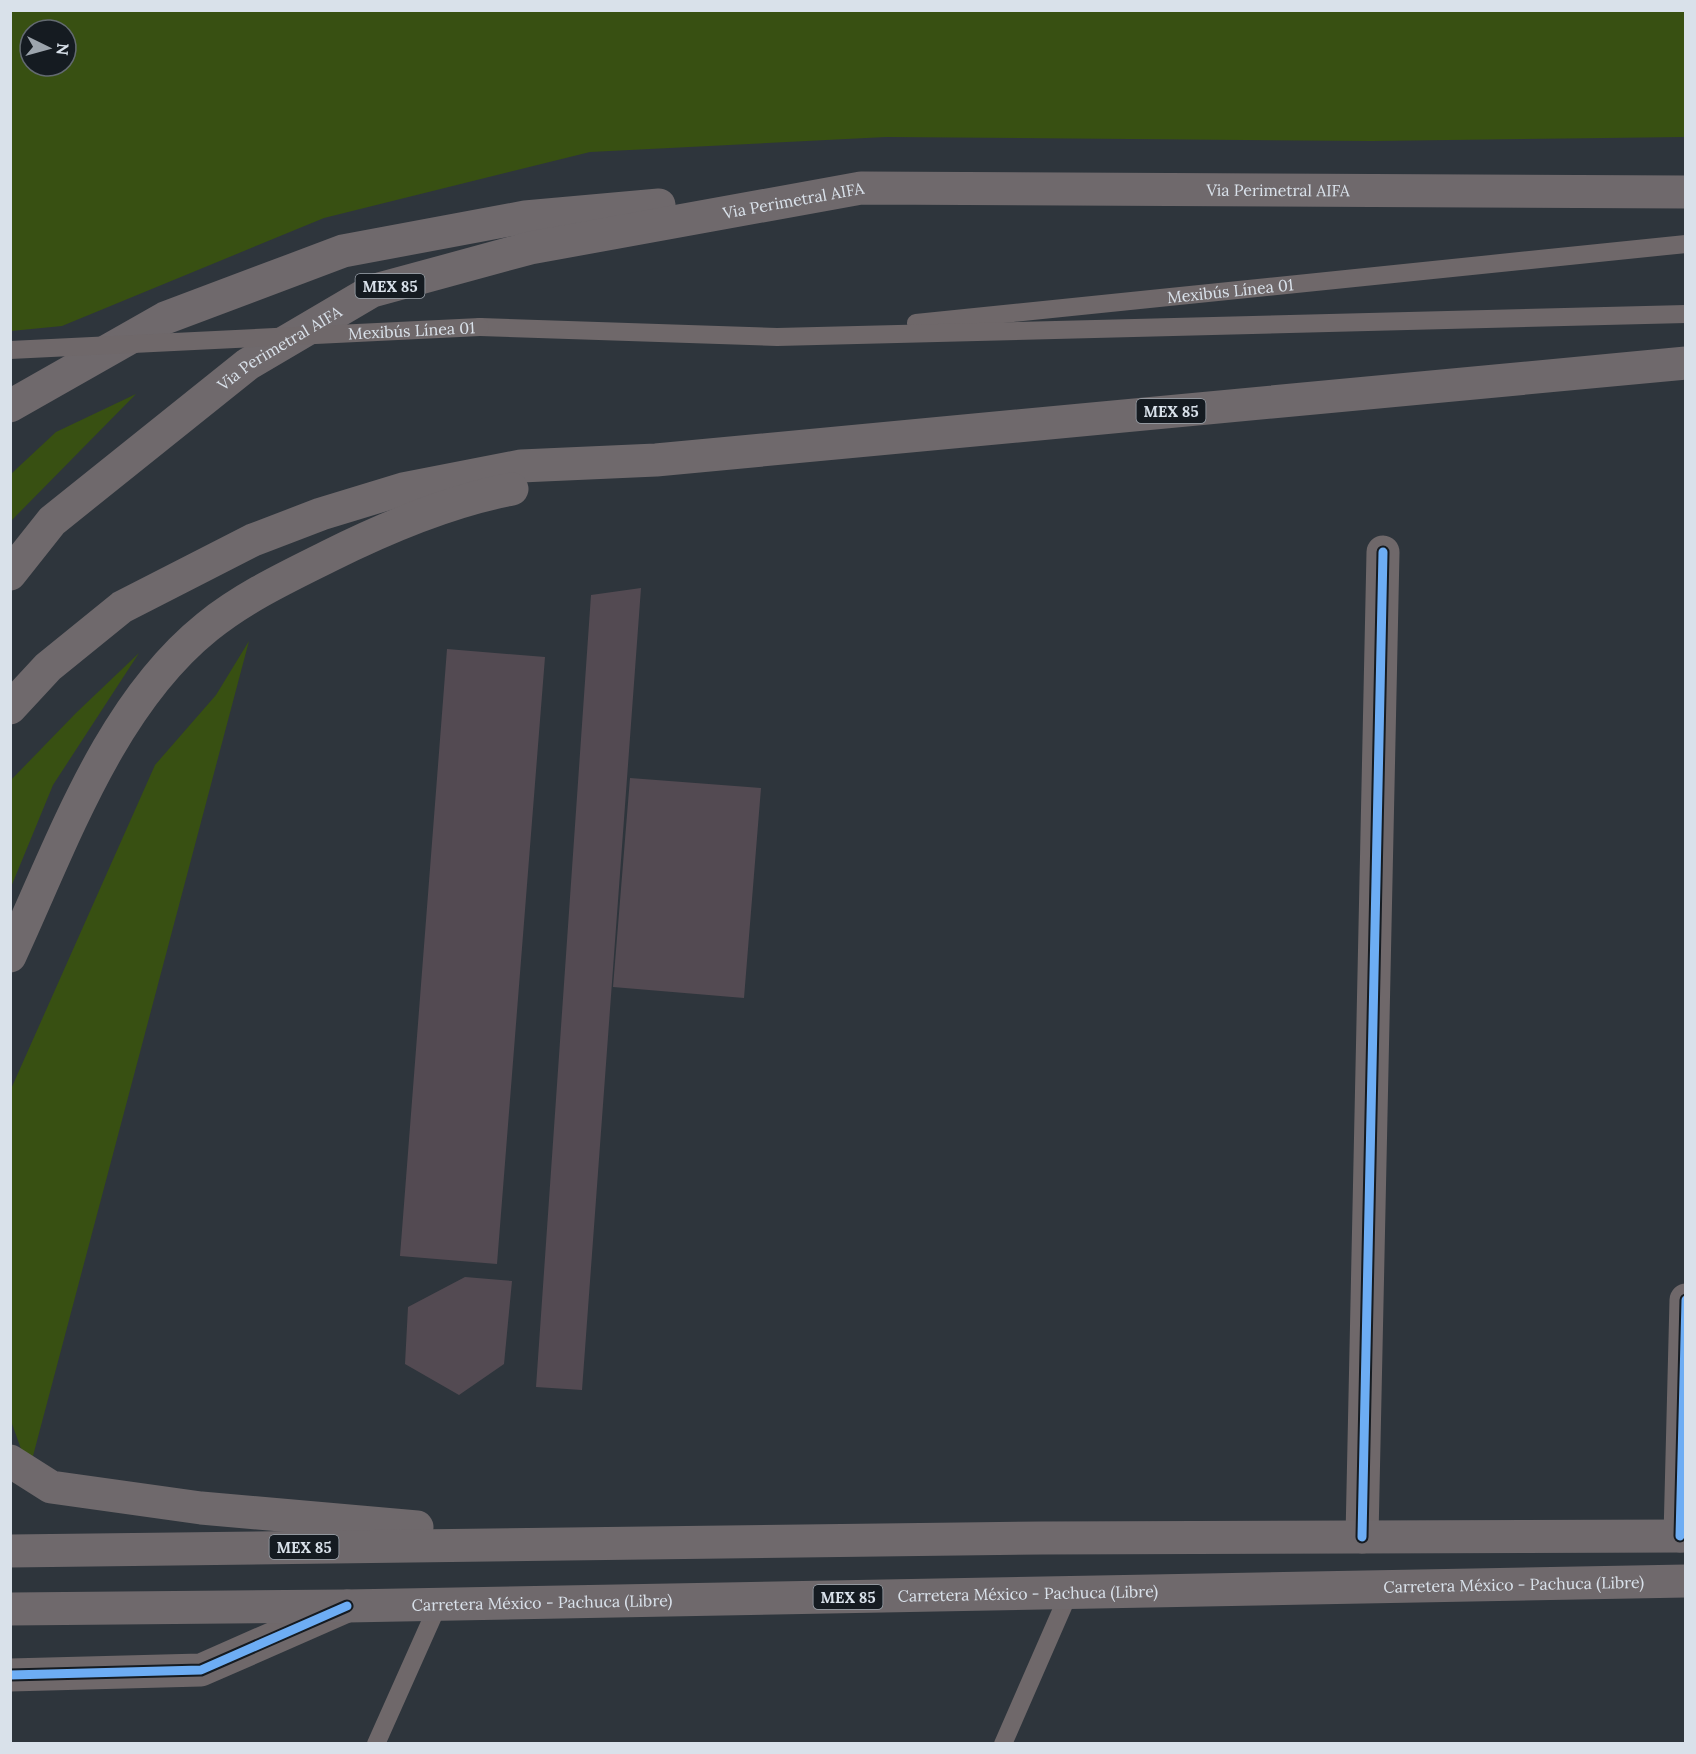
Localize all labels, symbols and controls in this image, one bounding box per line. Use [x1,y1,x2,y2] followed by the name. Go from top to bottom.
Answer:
[18,18,78,78] north arrow
[52,42,73,56] text: N
[720,177,867,223] street label: Via Perimetral AIFA
[1206,180,1351,200] street label: Via Perimetral AIFA
[356,274,424,298] road number: MEX 85
[1166,274,1295,307] street label: Mexibús Línea 01
[213,301,346,395] street label: Via Perimetral AIFA
[348,317,476,343] street label: Mexibús Línea 01
[1136,399,1206,423] road number: MEX 85
[270,1535,338,1559] road number: MEX 85
[1383,1572,1644,1597] street label: Carretera México - Pachuca (Libre)
[897,1581,1158,1606] street label: Carretera México - Pachuca (Libre)
[814,1585,882,1609] road number: MEX 85
[411,1590,673,1615] street label: Carretera México - Pachuca (Libre)

